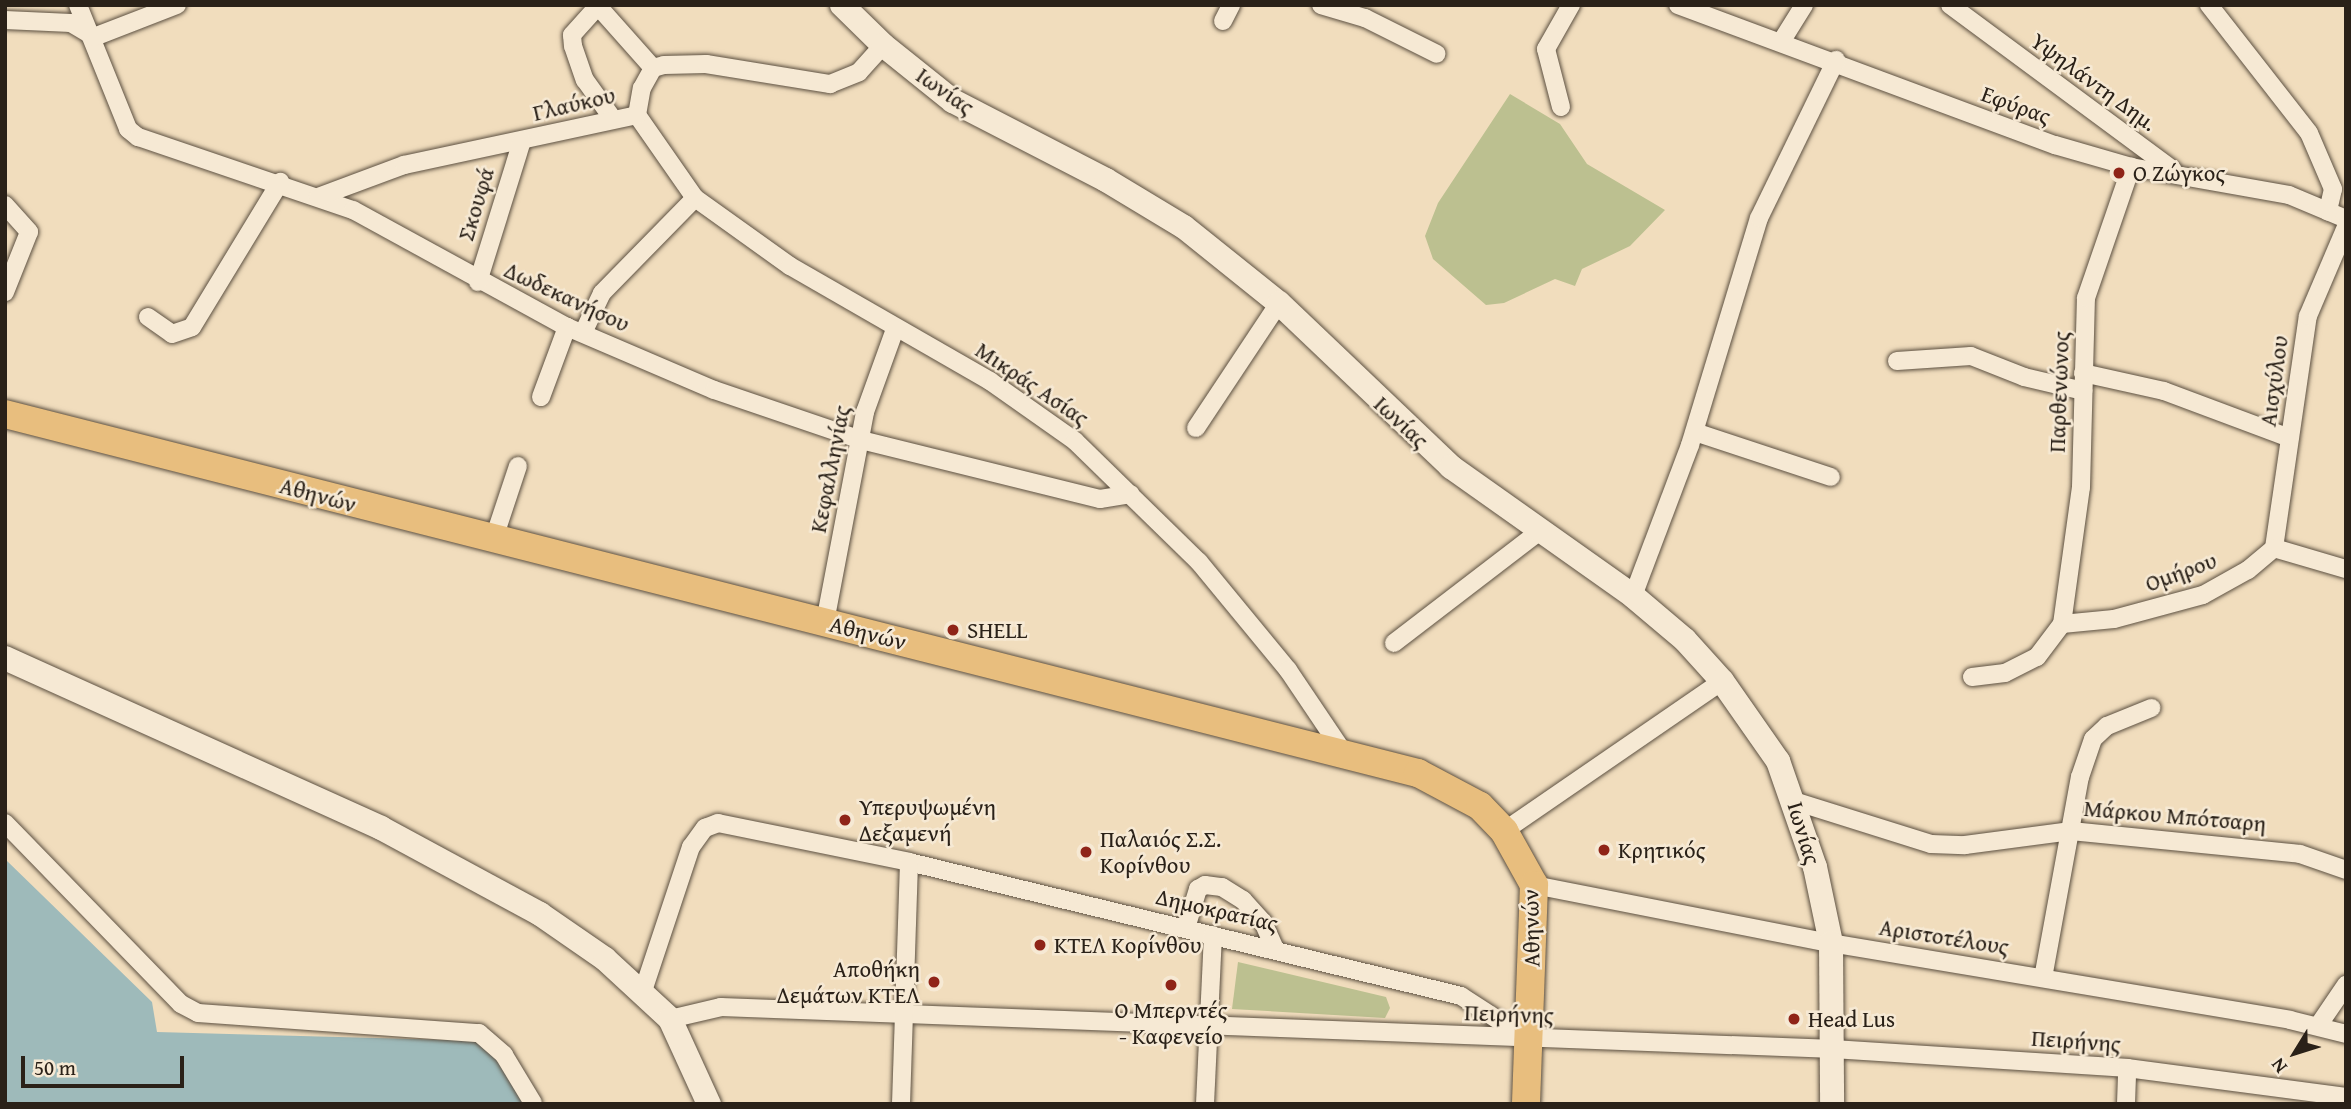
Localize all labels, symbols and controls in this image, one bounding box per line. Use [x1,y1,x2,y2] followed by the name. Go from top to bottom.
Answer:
[2026,27,2162,137] street label: Υψηλάντη Δημ.
[911,61,979,121] street label: Ιωνίας
[1978,80,2054,130] street label: Εφύρας
[530,81,618,127] street label: Γλαύκου
[2133,159,2225,187] place label: Ο Ζώγκος
[452,164,500,244] street label: Σκουφά
[2111,165,2127,181] marker: Ο Ζώγκος
[500,256,634,338] street label: Δωδεκανήσου
[2043,331,2075,453] street label: Παρθενώνος
[2254,334,2294,428] street label: Αισχύλου
[970,336,1094,432] street label: Μικράς Ασίας
[1368,390,1434,454] street label: Ιωνίας
[804,403,856,535] street label: Κεφαλληνίας
[277,472,359,518] street label: Αθηνών
[2141,546,2221,598] street label: Ομήρου
[827,610,909,656] street label: Αθηνών
[967,616,1028,644] place label: SHELL
[945,622,961,638] marker: SHELL
[859,793,996,847] place label: Υπερυψωμένη Δεξαμενή
[2083,794,2267,838] street label: Μάρκου Μπότσαρη
[1781,798,1827,868] street label: Ιωνίας
[837,812,853,828] marker: Υπερυψωμένη Δεξαμενή
[1100,825,1221,879] place label: Παλαιός Σ.Σ. Κορίνθου
[1618,836,1705,864] place label: Κρητικός
[1596,842,1612,858] marker: Κρητικός
[1078,844,1094,860] marker: Παλαιός Σ.Σ. Κορίνθου
[1153,883,1281,937] street label: Δημοκρατίας
[1517,889,1545,967] street label: Αθηνών
[1877,913,2011,961] street label: Αριστοτέλους
[1054,931,1202,959] place label: ΚΤΕΛ Κορίνθου
[1032,937,1048,953] marker: ΚΤΕΛ Κορίνθου
[777,955,920,1009] place label: Αποθήκη Δεμάτων ΚΤΕΛ
[926,974,942,990] marker: Αποθήκη Δεμάτων ΚΤΕΛ
[1163,977,1179,993] marker: Ο Μπερντές - Καφενείο
[1115,996,1227,1050] place label: Ο Μπερντές - Καφενείο
[1464,999,1554,1029] street label: Πειρήνης
[1808,1005,1895,1033] place label: Head Lus
[1786,1011,1802,1027] marker: Head Lus
[2260,1018,2330,1088] north arrow
[2030,1024,2122,1058] street label: Πειρήνης
[24,1042,187,1086] scale bar
[34,1052,76,1083] text: 50 m
[2264,1052,2293,1080] text: N

